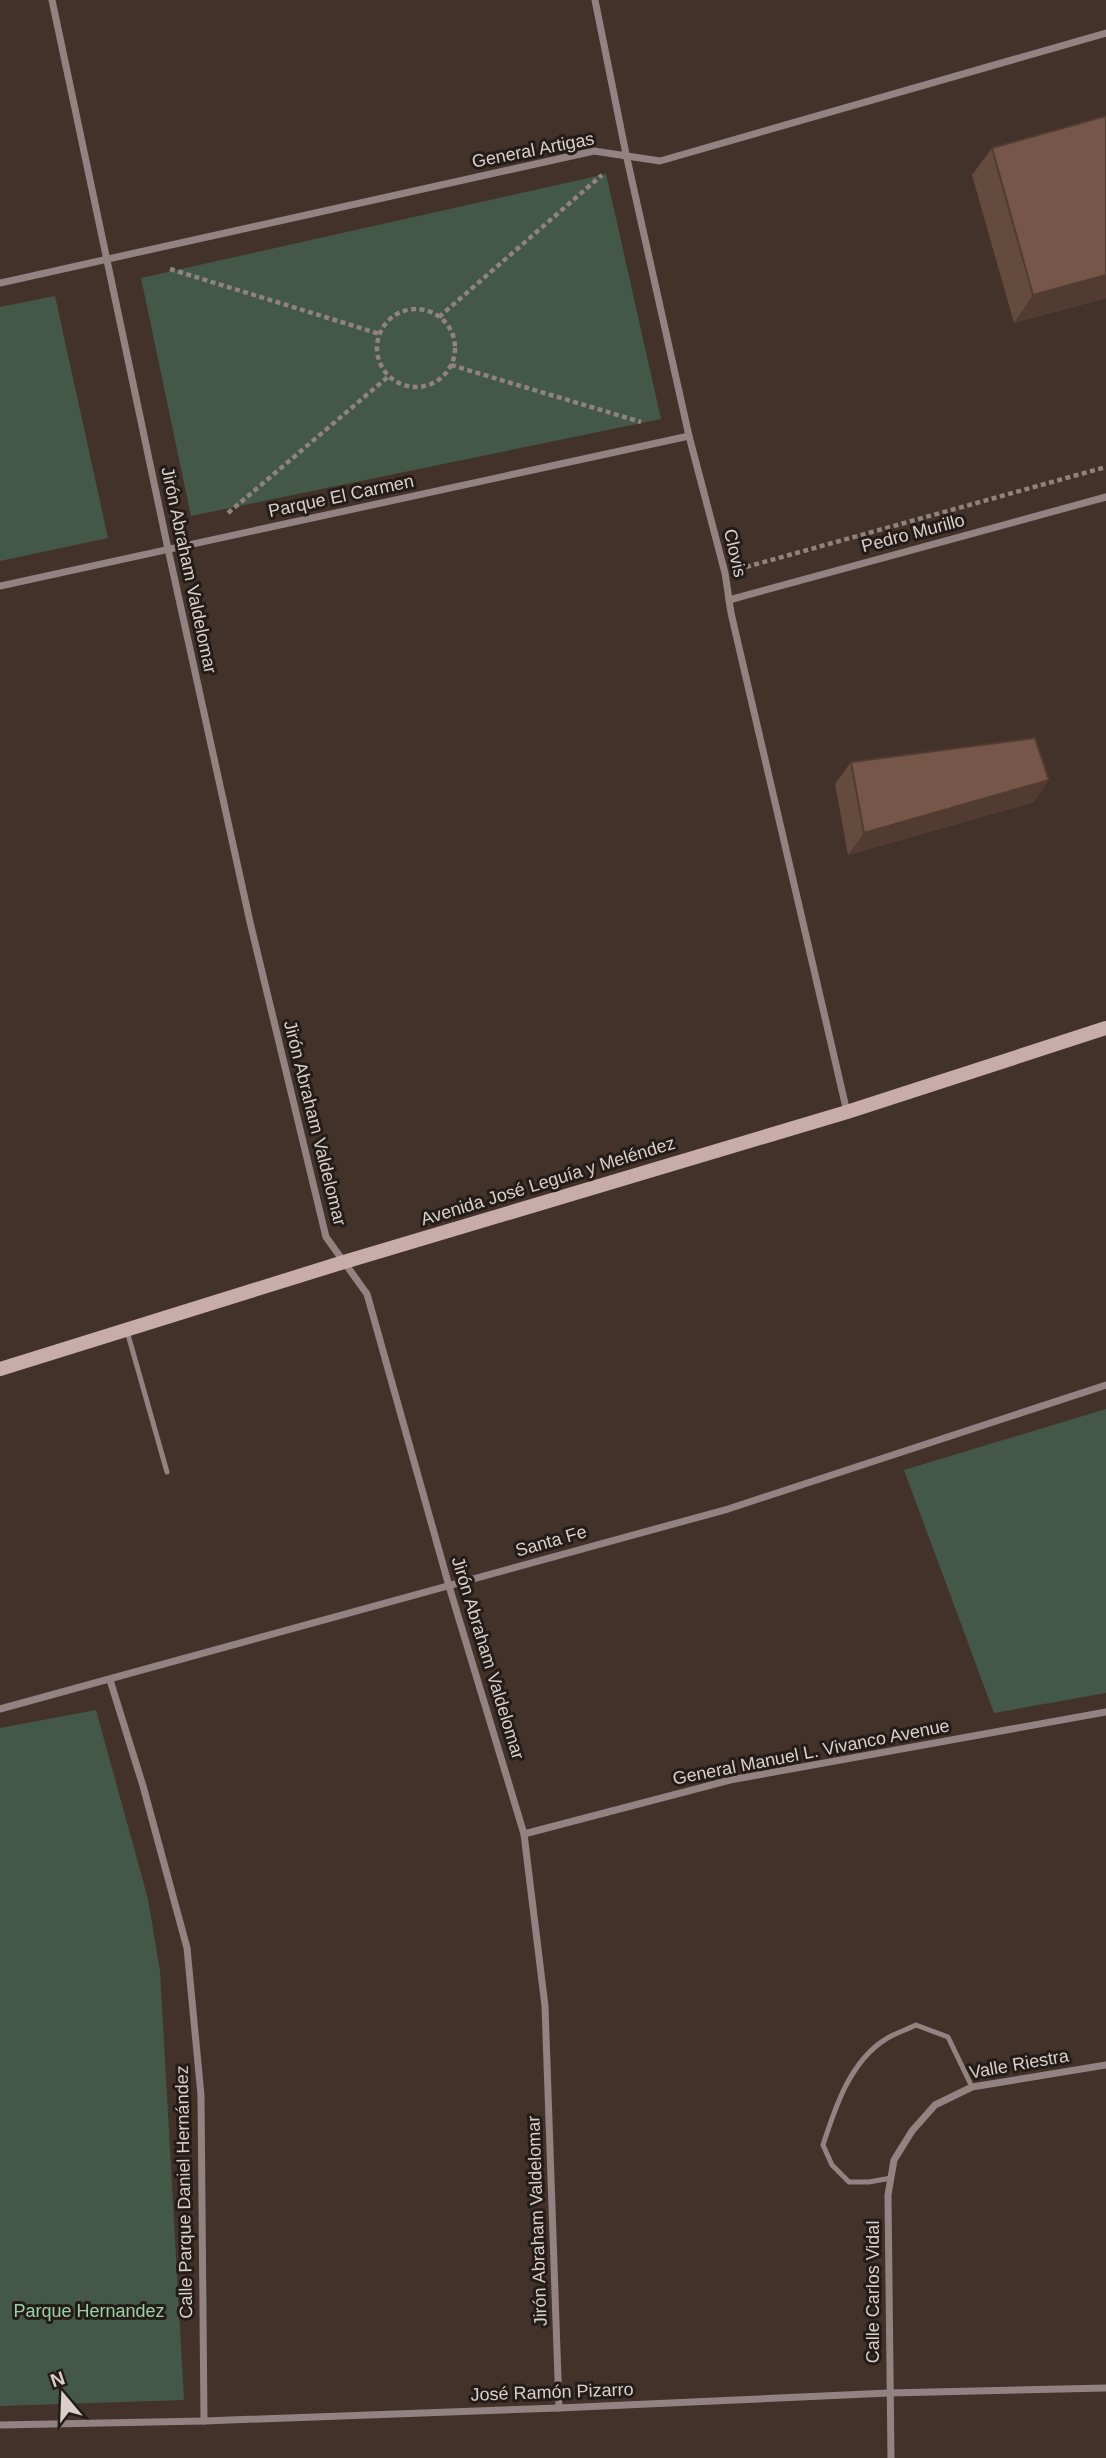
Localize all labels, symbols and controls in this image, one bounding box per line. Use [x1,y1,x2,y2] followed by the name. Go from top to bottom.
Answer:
[470,128,596,172] street label: General Artigas
[157,465,221,675] street label: Jirón Abraham Valdelomar
[266,471,416,521] street label: Parque El Carmen
[859,510,967,556] street label: Pedro Murillo
[720,527,750,579] street label: Clovis
[280,1018,350,1228] street label: Jirón Abraham Valdelomar
[418,1133,678,1229] street label: Avenida José Leguía y Meléndez
[513,1521,589,1561] street label: Santa Fe
[448,1554,528,1762] street label: Jirón Abraham Valdelomar
[671,1715,951,1789] street label: General Manuel L. Vivanco Avenue
[968,2045,1071,2083] street label: Valle Riestra
[172,2065,196,2319] street label: Calle Parque Daniel Hernández
[523,2115,551,2327] street label: Jirón Abraham Valdelomar
[863,2221,883,2363] street label: Calle Carlos Vidal
[13,2301,165,2321] park label: Parque Hernandez
[28,2360,98,2430] north arrow
[48,2367,68,2392] text: N
[470,2379,634,2405] street label: José Ramón Pizarro

